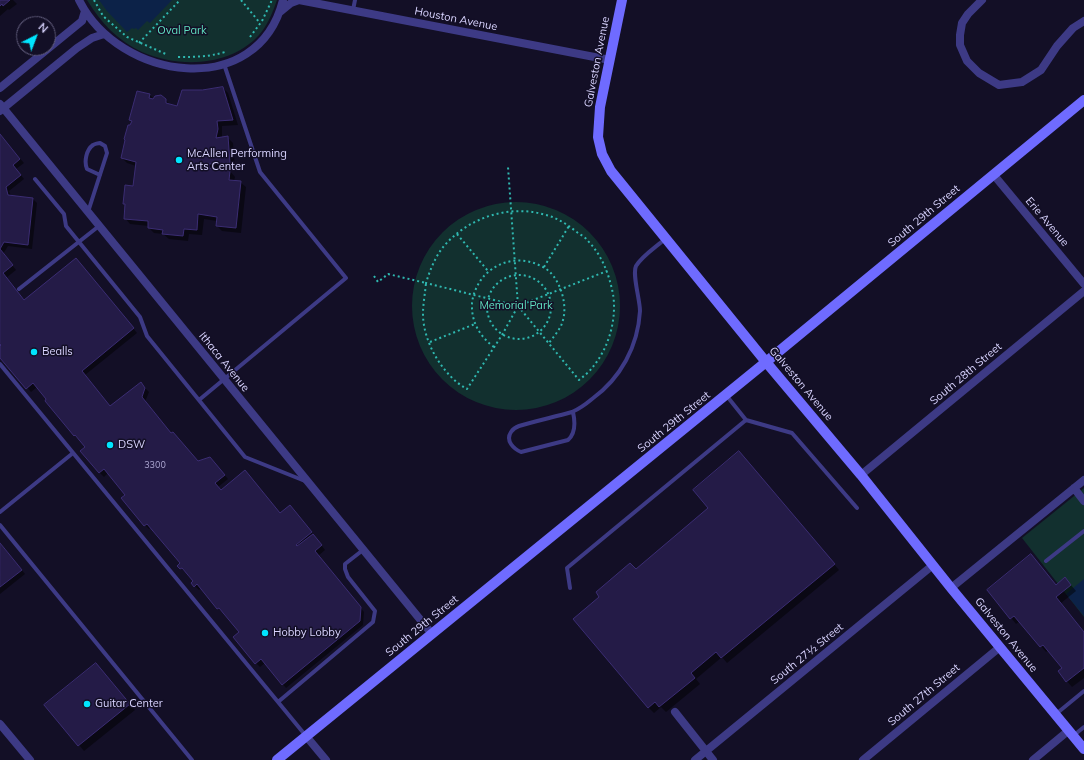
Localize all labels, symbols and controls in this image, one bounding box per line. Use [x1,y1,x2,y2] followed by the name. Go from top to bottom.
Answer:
[413,4,499,34] street label: Houston Avenue
[16,16,56,56] north arrow
[582,16,612,108] street label: Galveston Avenue
[36,20,51,36] text: N
[157,24,207,38] park label: Oval Park
[187,147,287,173] place label: McAllen Performing Arts Center
[174,155,184,165] marker: McAllen Performing Arts Center
[886,182,962,250] street label: South 29th Street
[1023,195,1071,249] street label: Erie Avenue
[479,299,553,313] park label: Memorial Park
[196,330,252,394] street label: Ithaca Avenue
[928,340,1004,408] street label: South 28th Street
[766,344,836,424] street label: Galveston Avenue
[42,345,73,359] place label: Bealls
[29,347,39,357] marker: Bealls
[635,389,713,455] street label: South 29th Street
[118,438,145,452] place label: DSW
[105,440,115,450] marker: DSW
[144,460,166,470] house number: 3300
[383,593,461,659] street label: South 29th Street
[972,595,1040,675] street label: Galveston Avenue
[768,621,846,687] street label: South 27½ Street
[273,626,341,640] place label: Hobby Lobby
[260,628,270,638] marker: Hobby Lobby
[886,661,962,729] street label: South 27th Street
[95,697,163,711] place label: Guitar Center
[82,699,92,709] marker: Guitar Center

